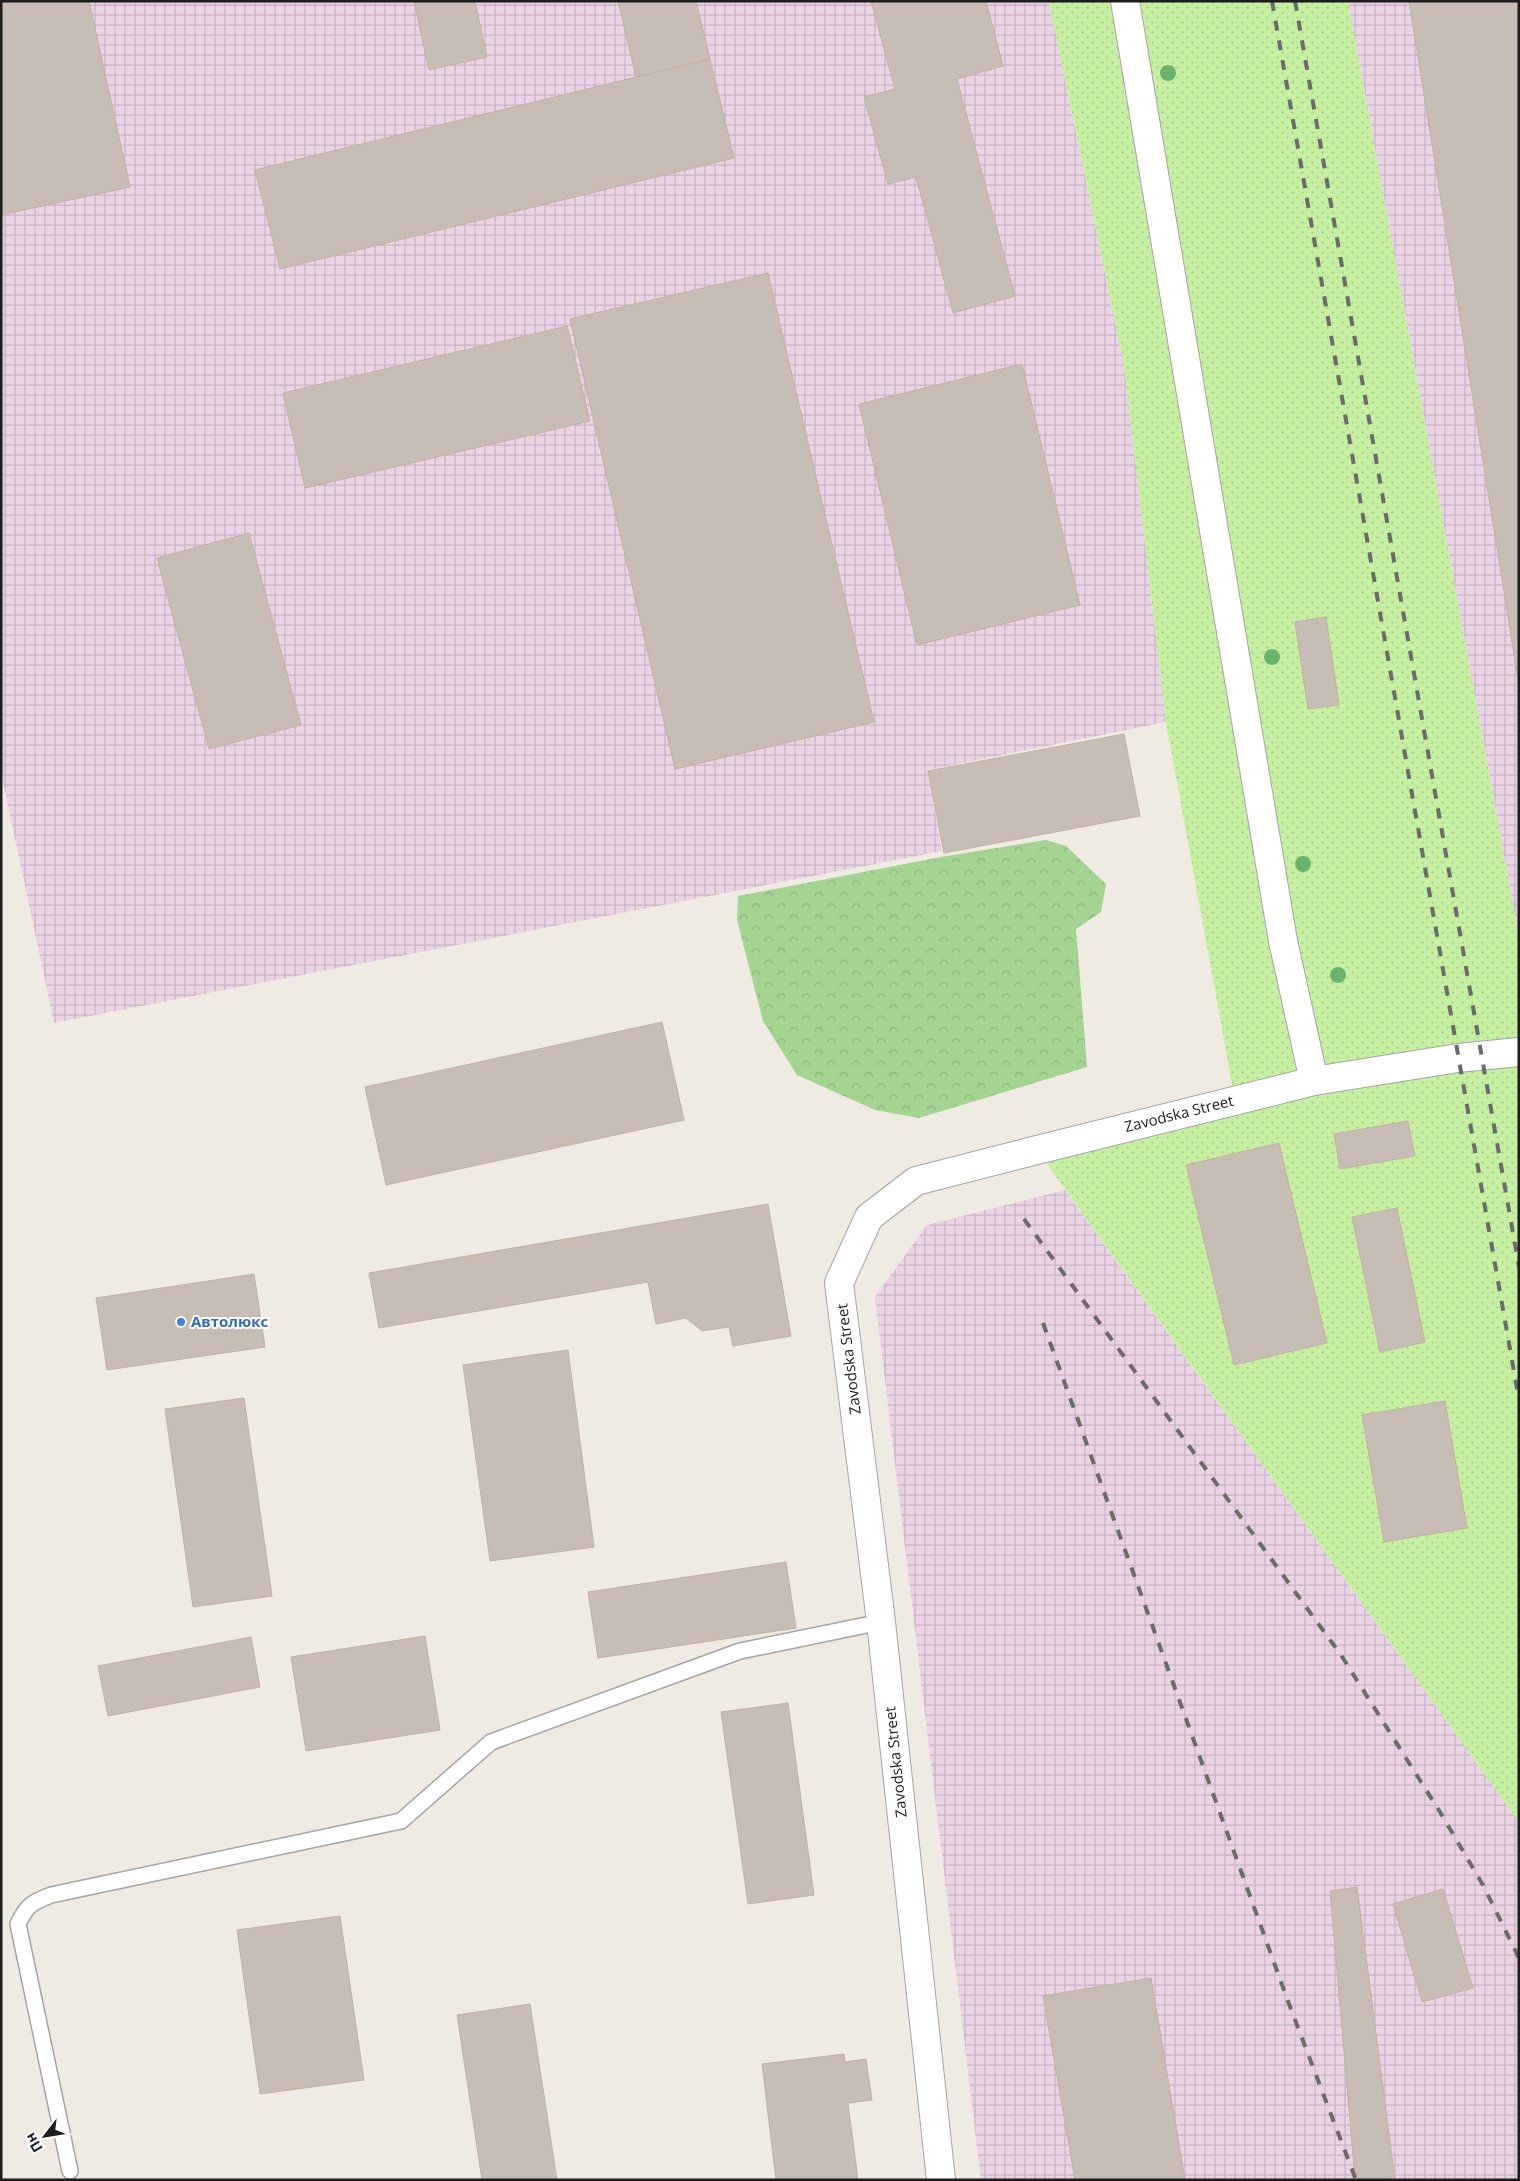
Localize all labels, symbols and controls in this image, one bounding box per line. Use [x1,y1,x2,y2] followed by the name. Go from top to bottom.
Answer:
[1122,1090,1235,1136] street label: Zavodska Street
[831,1302,865,1416] street label: Zavodska Street
[191,1311,268,1331] place label: Автолюкс
[175,1316,187,1328] marker: Автолюкс
[879,1705,911,1819] street label: Zavodska Street
[20,2111,70,2161] north arrow
[20,2130,47,2156] text: Пн

